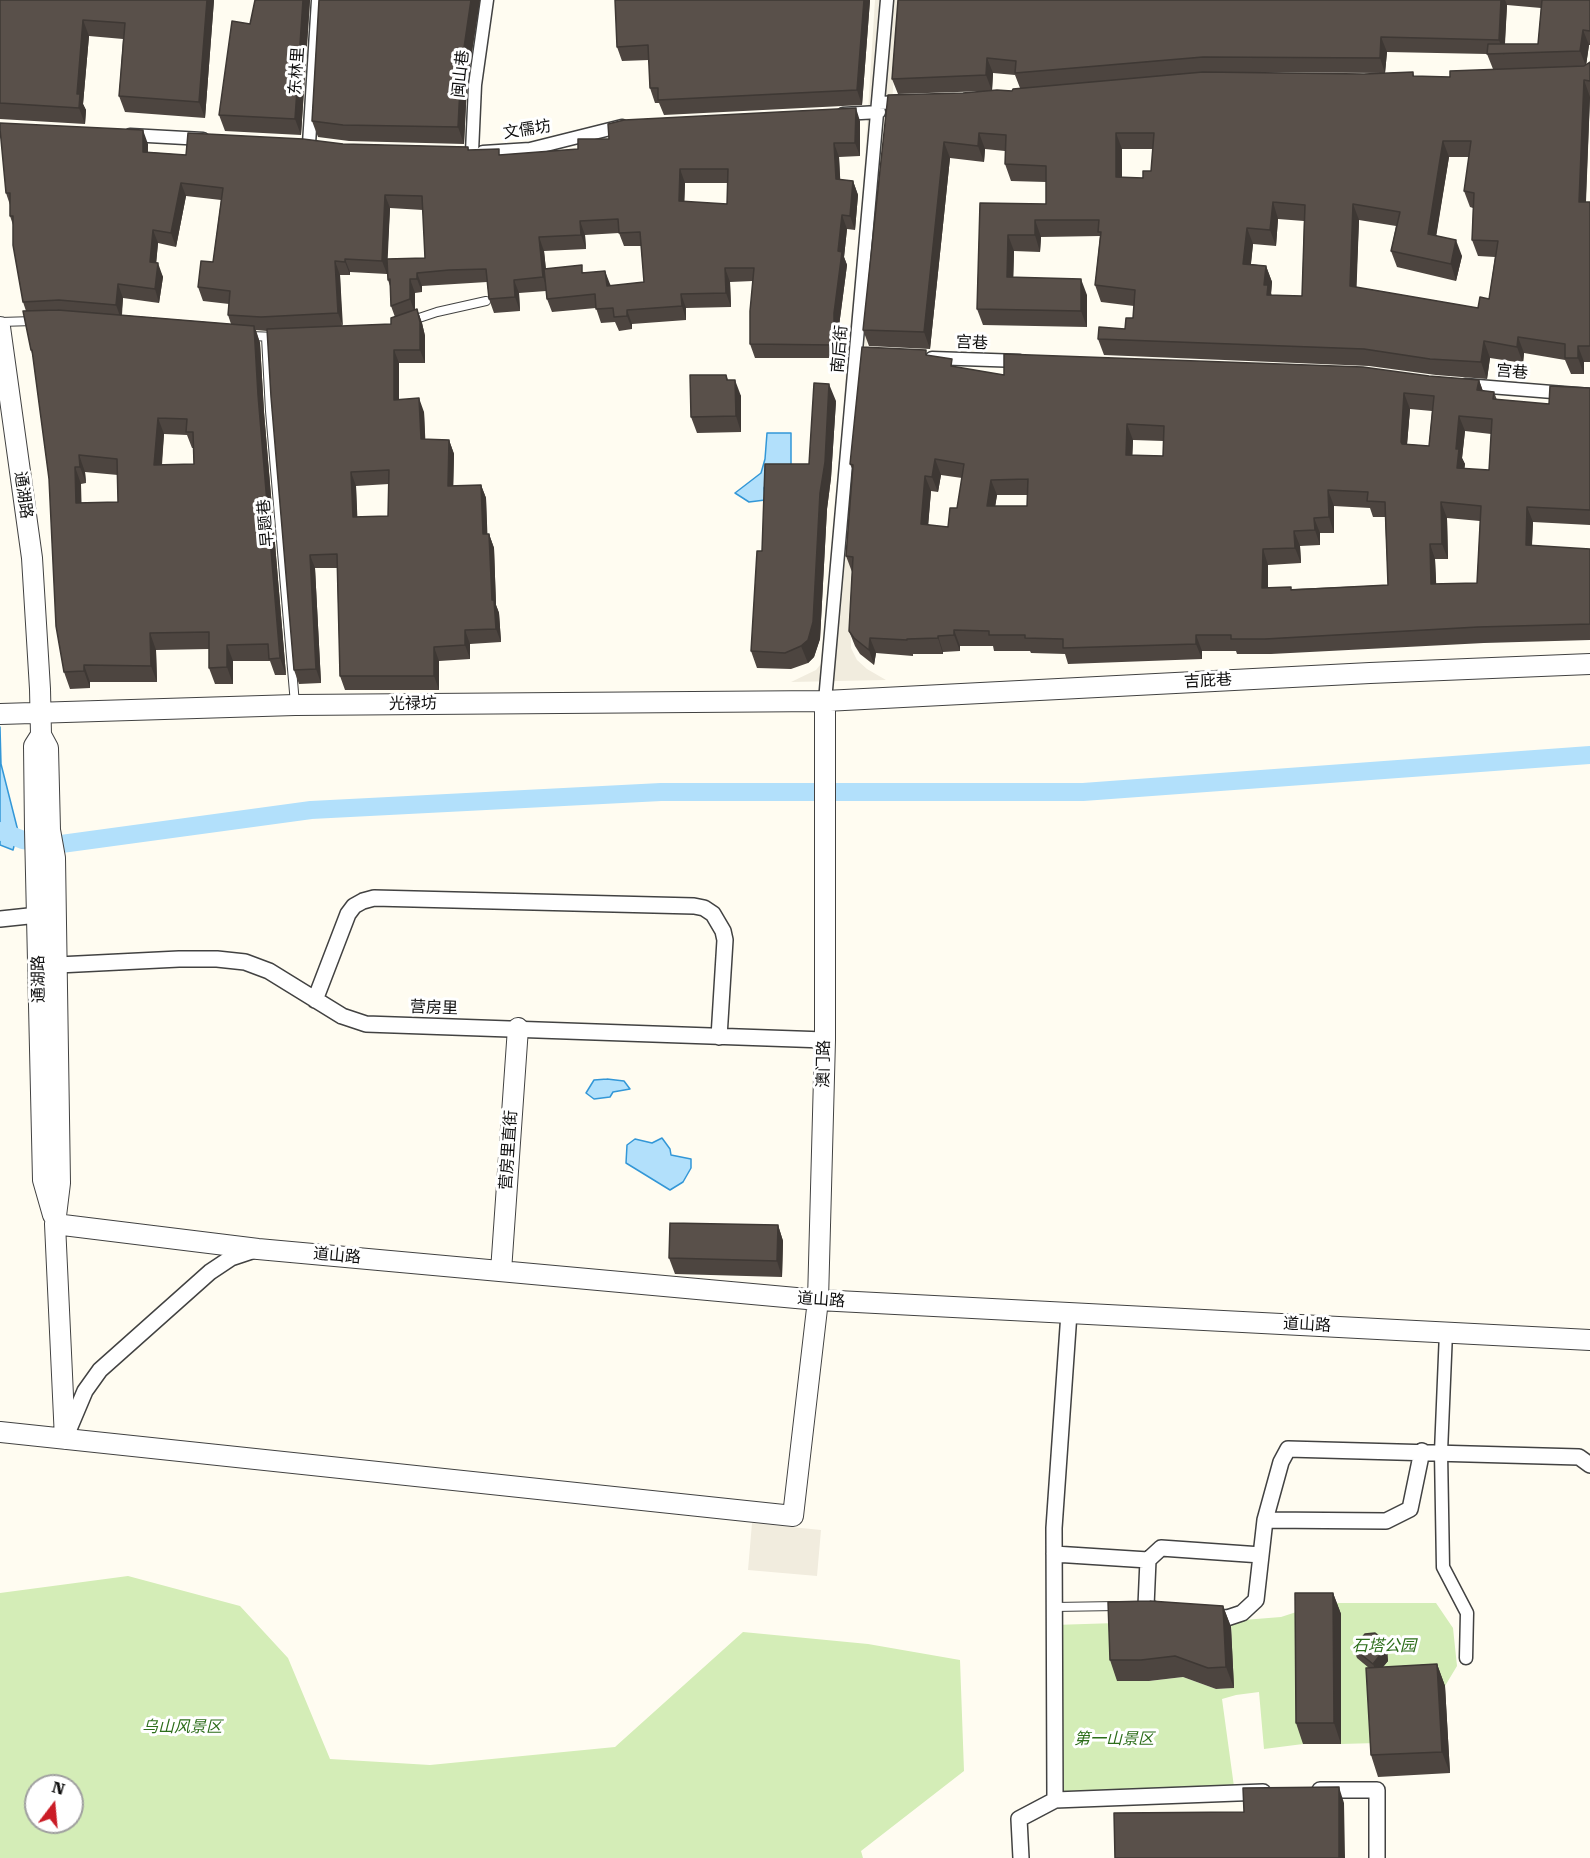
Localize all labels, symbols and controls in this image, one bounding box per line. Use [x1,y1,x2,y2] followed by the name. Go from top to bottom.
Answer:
[286,46,308,96] street label: 东林里
[449,49,473,99] street label: 闽山巷
[502,117,552,143] street label: 文儒坊
[828,324,852,374] street label: 南后街
[956,333,988,353] street label: 宫巷
[1495,361,1529,383] street label: 宫巷
[10,470,36,520] street label: 通湖路
[254,498,278,548] street label: 早题巷
[1184,670,1232,692] street label: 吉庇巷
[389,694,437,714] street label: 光禄坊
[29,955,49,1003] street label: 通湖路
[410,998,458,1018] street label: 营房里
[814,1040,834,1088] street label: 澳门路
[497,1109,521,1191] street label: 营房里直街
[312,1244,362,1268] street label: 道山路
[796,1289,846,1311] street label: 道山路
[1283,1314,1331,1336] street label: 道山路
[1352,1636,1416,1656] park label: 石塔公园
[142,1717,222,1737] park label: 乌山风景区
[1074,1729,1154,1749] park label: 第一山景区
[24,1774,84,1834] north arrow
[50,1777,67,1799] text: N

